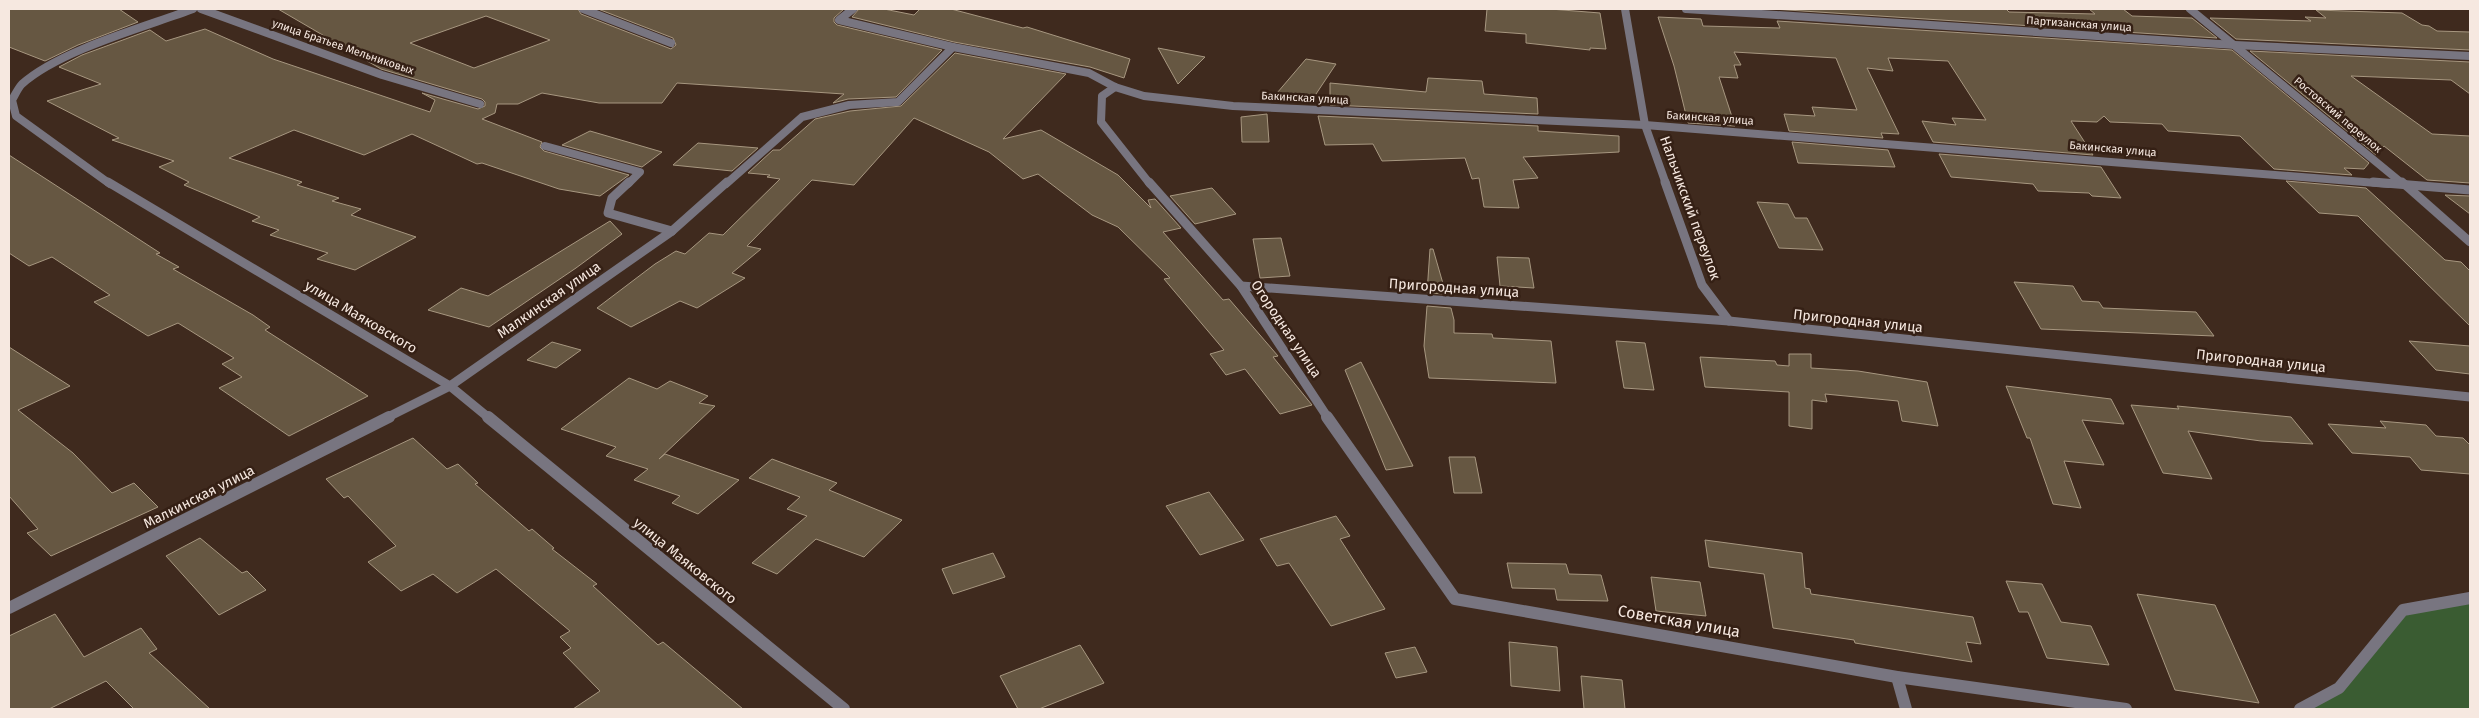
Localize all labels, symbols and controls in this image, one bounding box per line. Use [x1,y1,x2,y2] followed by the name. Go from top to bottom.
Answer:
[2026,14,2132,34] street label: Партизанская улица
[270,17,416,78] street label: улица Братьев Мельниковых
[2291,74,2385,156] street label: Ростовский переулок
[1261,89,1349,107] street label: Бакинская улица
[1666,108,1754,128] street label: Бакинская улица
[1656,134,1724,283] street label: Нальчикский переулок
[2069,139,2157,159] street label: Бакинская улица
[494,258,604,342] street label: Малкинская улица
[1388,275,1520,301] street label: Пригородная улица
[302,277,420,357] street label: улица Маяковского
[1247,277,1325,381] street label: Огородная улица
[1792,306,1924,336] street label: Пригородная улица
[2195,346,2327,376] street label: Пригородная улица
[141,462,257,532] street label: Малкинская улица
[630,514,740,608] street label: улица Маяковского
[1616,601,1742,641] street label: Советская улица

